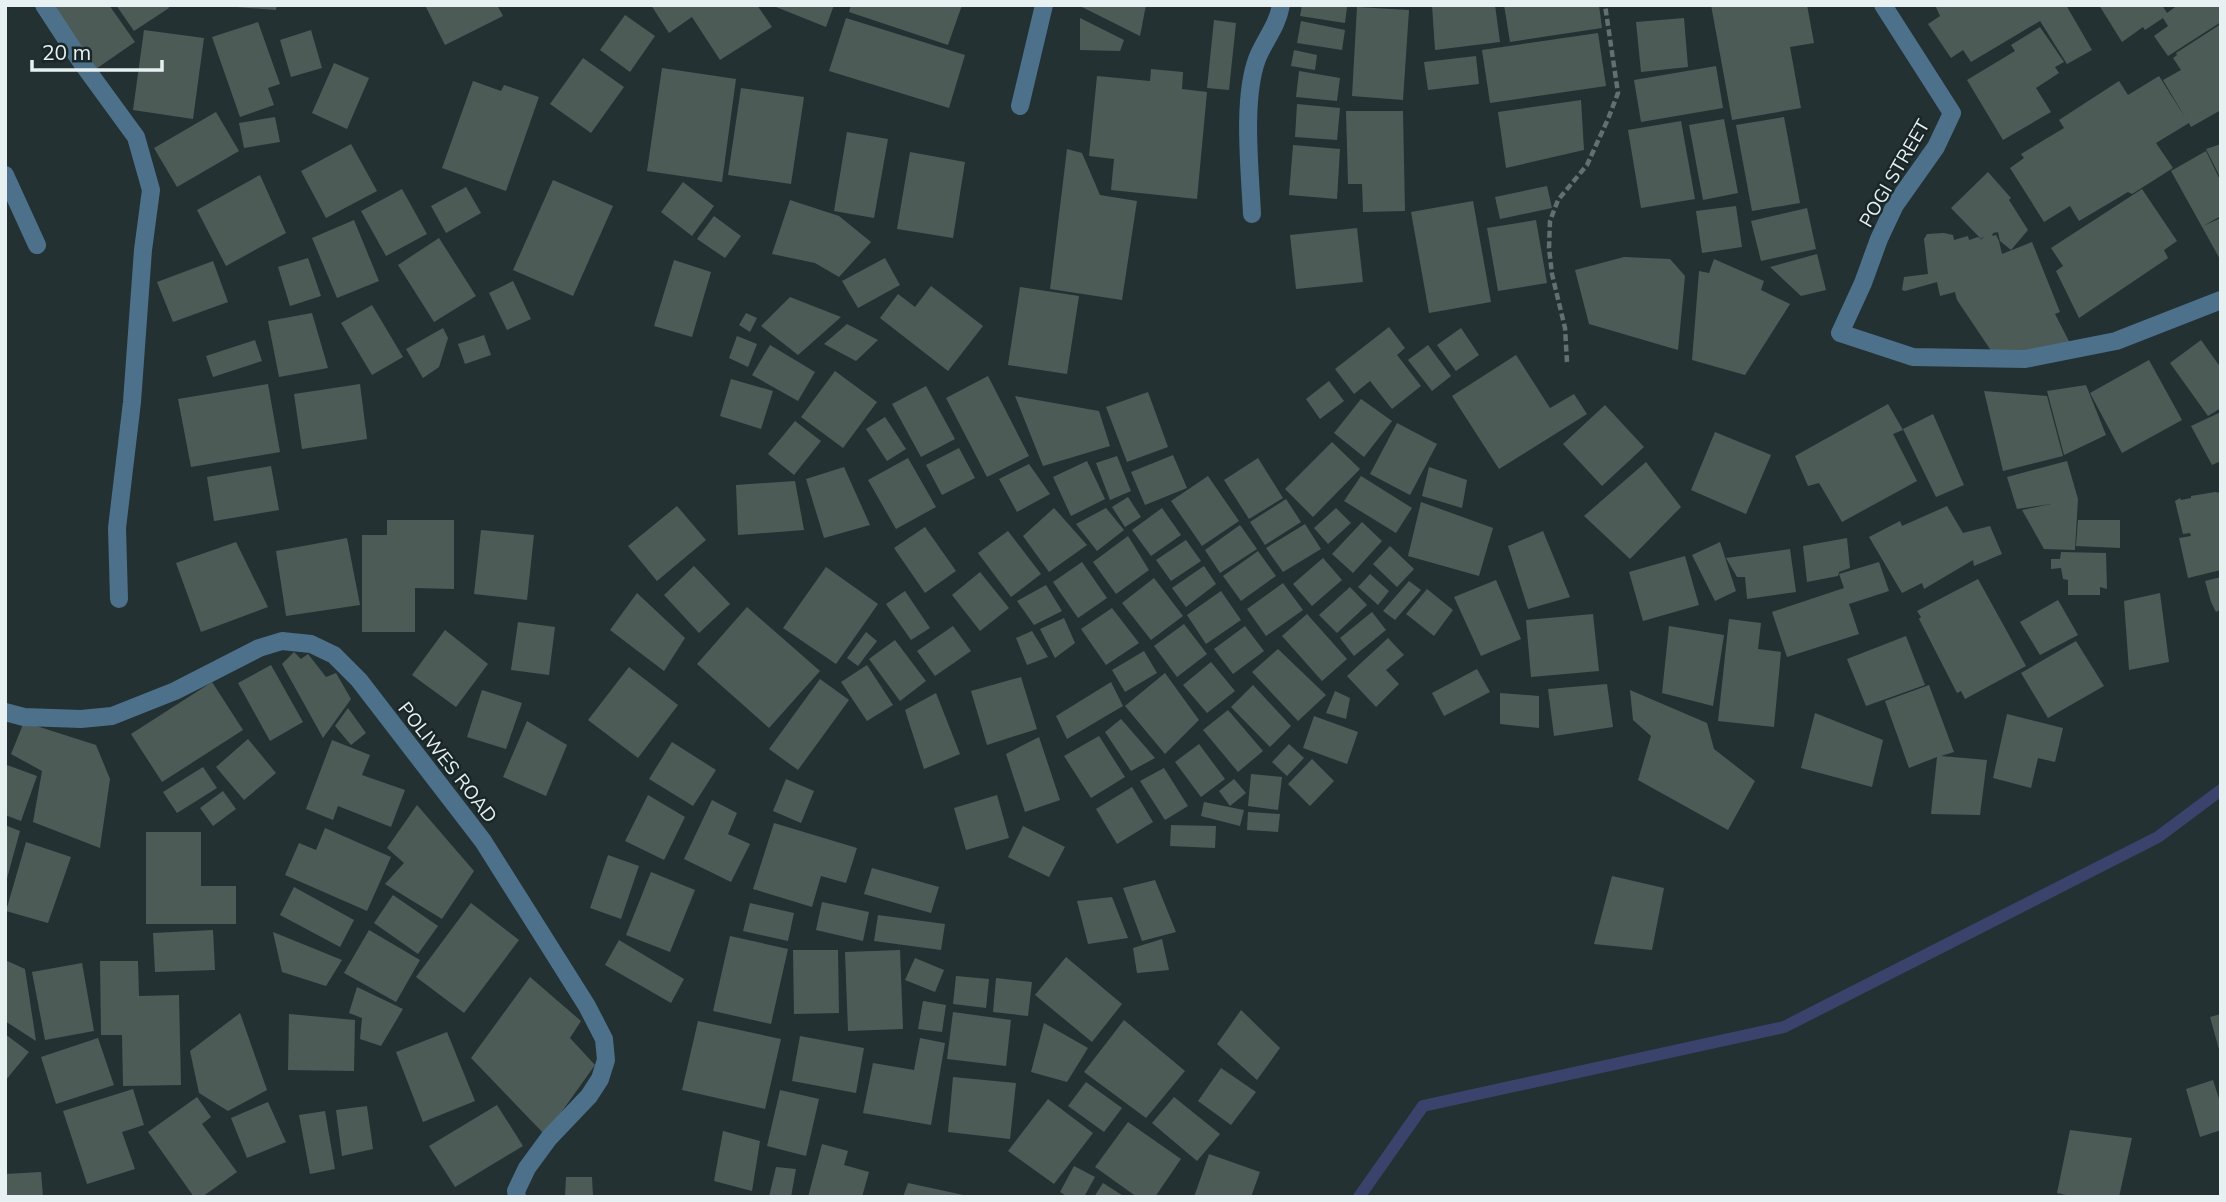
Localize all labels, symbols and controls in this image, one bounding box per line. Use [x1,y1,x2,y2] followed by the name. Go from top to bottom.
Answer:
[32,28,161,72] scale bar
[42,39,91,65] text: 20 m
[1854,114,1935,231] street label: POGI STREET
[393,697,503,827] street label: POLIWES ROAD

